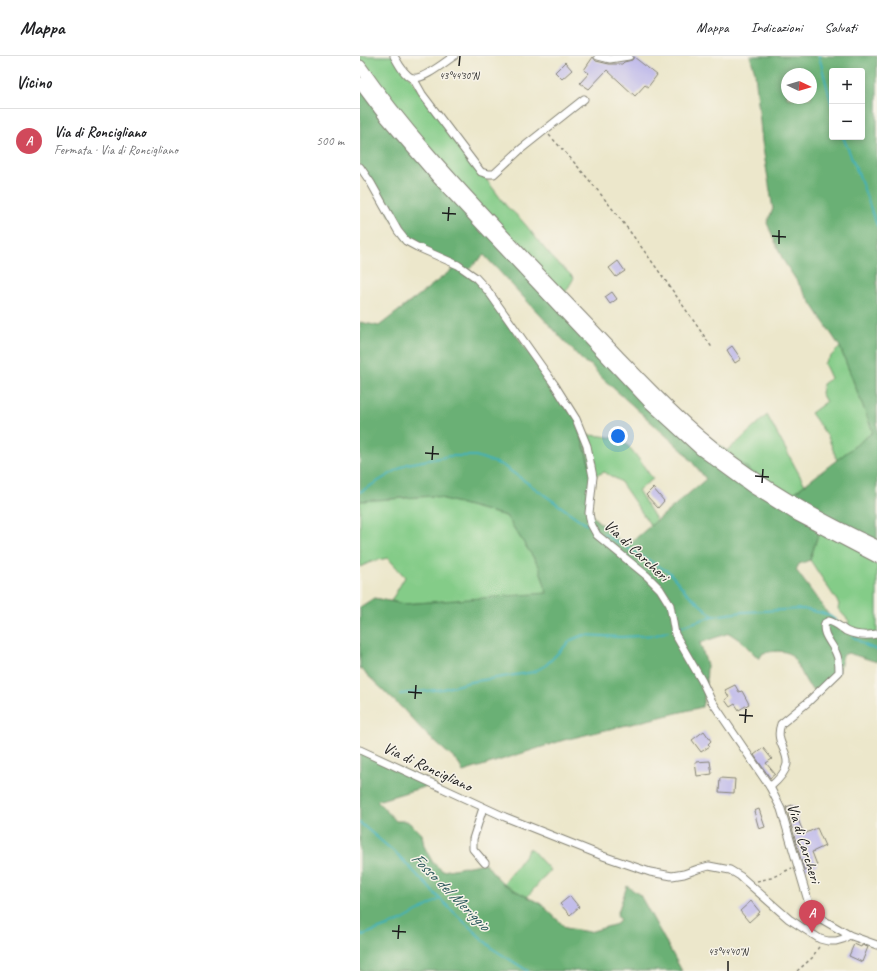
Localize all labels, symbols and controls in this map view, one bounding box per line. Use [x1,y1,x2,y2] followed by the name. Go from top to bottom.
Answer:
[20,16,64,40] text: Mappa
[696,19,729,36] text: Mappa
[751,19,802,36] text: Indicazioni
[824,19,857,36] text: Salvati
[781,68,817,104] north arrow
[829,68,865,140] map controls
[829,68,865,104] button: +
[439,69,481,82] text: 43°44'30"N
[16,72,51,93] text: Vicino
[829,104,865,140] button: −
[54,123,146,142] text: Via di Roncigliano
[26,133,32,149] text: A
[316,133,344,149] text: 500 m
[54,142,178,158] text: Fermata · Via di Roncigliano
[608,426,628,446] your location
[600,515,675,587] street label: Via di Carcheri
[380,738,477,797] street label: Via di Roncigliano
[783,801,826,887] street label: Via di Carcheri
[407,848,496,937] water label: Fosso del Meriggio
[799,900,825,933] pin: A
[708,945,750,958] text: 43°44'40"N

